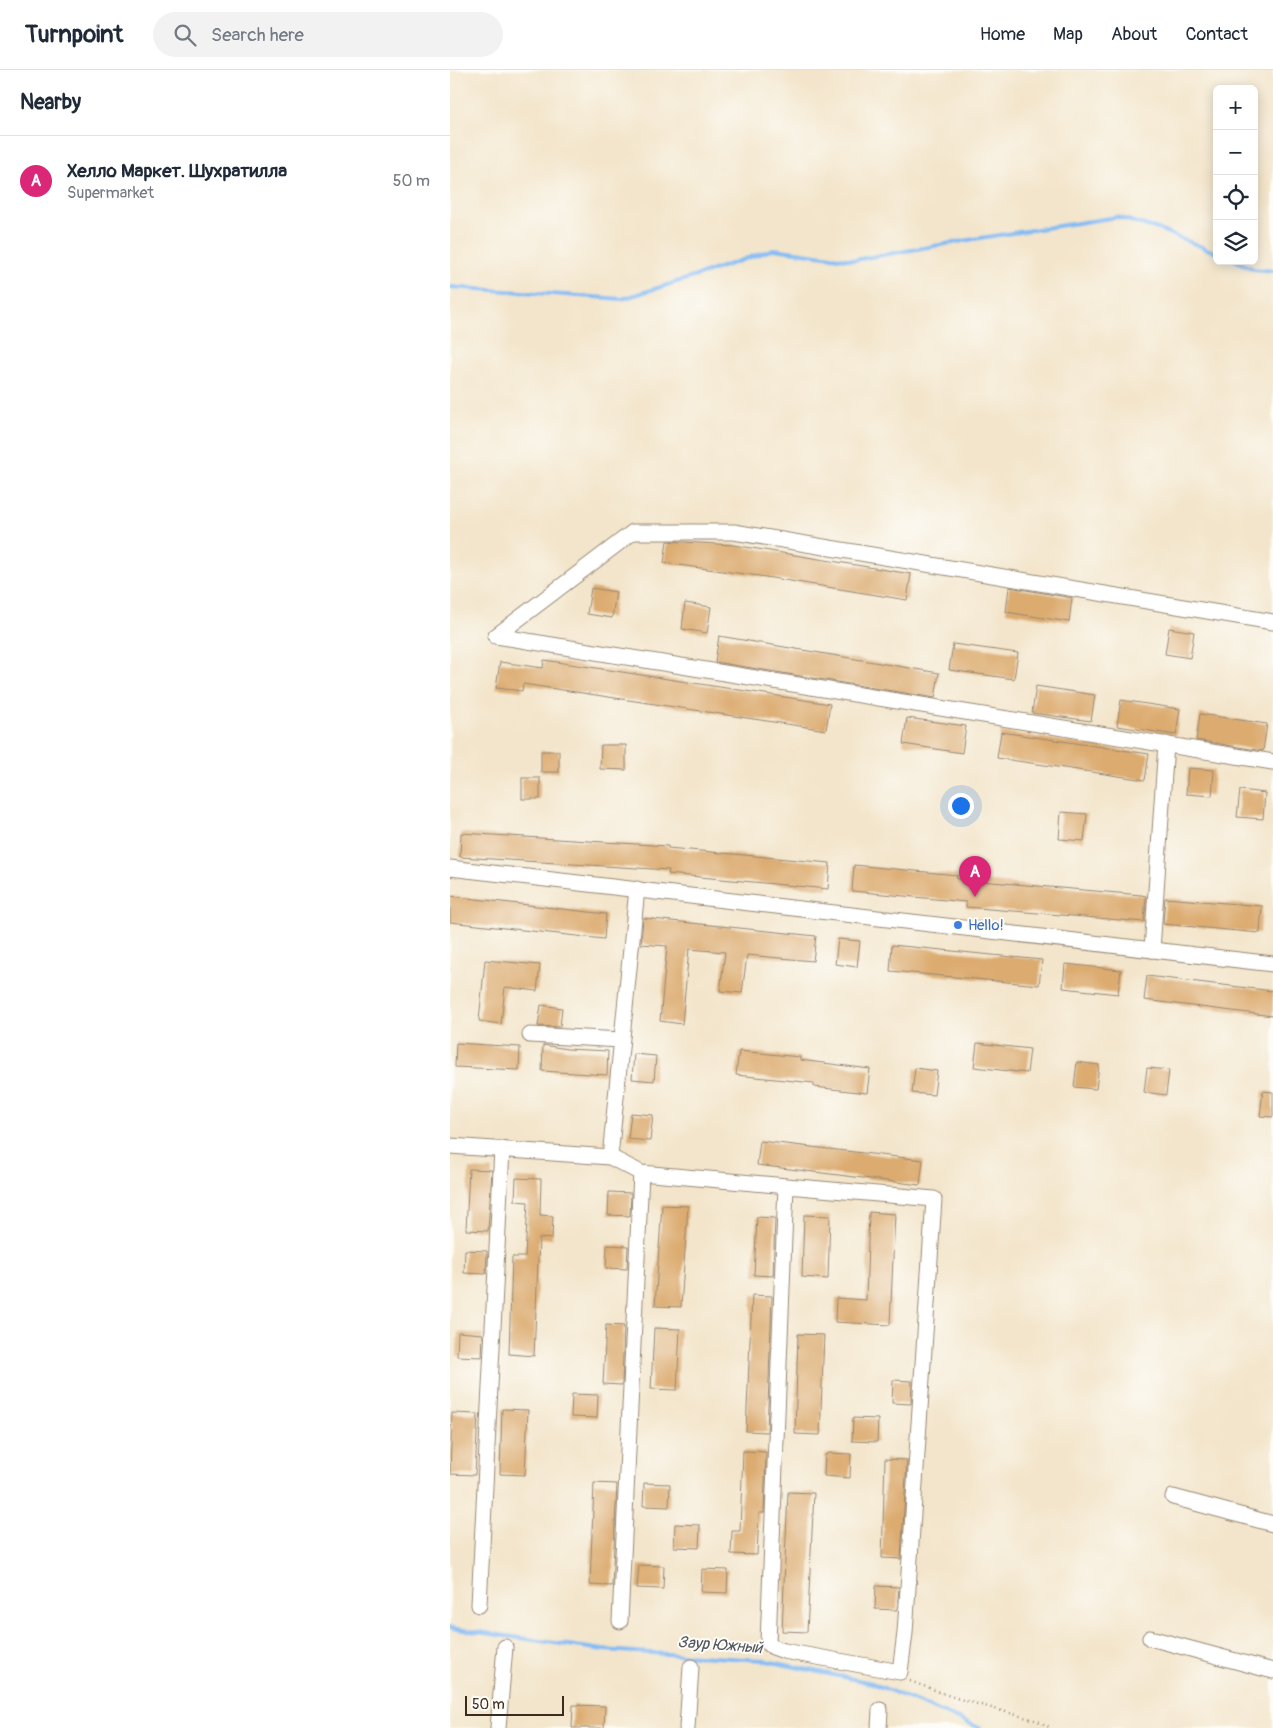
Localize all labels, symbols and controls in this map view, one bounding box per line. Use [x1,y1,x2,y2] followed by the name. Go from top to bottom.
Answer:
[153,12,503,57] search box
[25,20,123,49] text: Turnpoint
[171,21,199,49] icon: search
[211,23,304,47] text: Search here
[980,23,1025,46] text: Home
[1053,23,1083,46] text: Map
[1111,23,1157,46] text: About
[1185,23,1248,46] text: Contact
[1213,85,1258,265] map controls
[1213,85,1258,130] button: +
[20,89,81,116] text: Nearby
[1213,130,1258,175] button: −
[67,159,287,183] text: Хелло Маркет. Шухратилла
[31,171,41,191] text: A
[393,171,430,191] text: 50 m
[1213,175,1258,220] button: locate
[67,183,154,203] text: Supermarket
[1213,220,1258,265] button: layers
[948,793,974,819] your location
[959,856,991,897] pin: A
[968,916,1004,935] place label: Hello!
[952,919,964,931] marker: Hello!
[677,1632,764,1658] water label: Заур Южный
[465,1693,564,1716] scale bar
[472,1696,505,1713] text: 50 m

